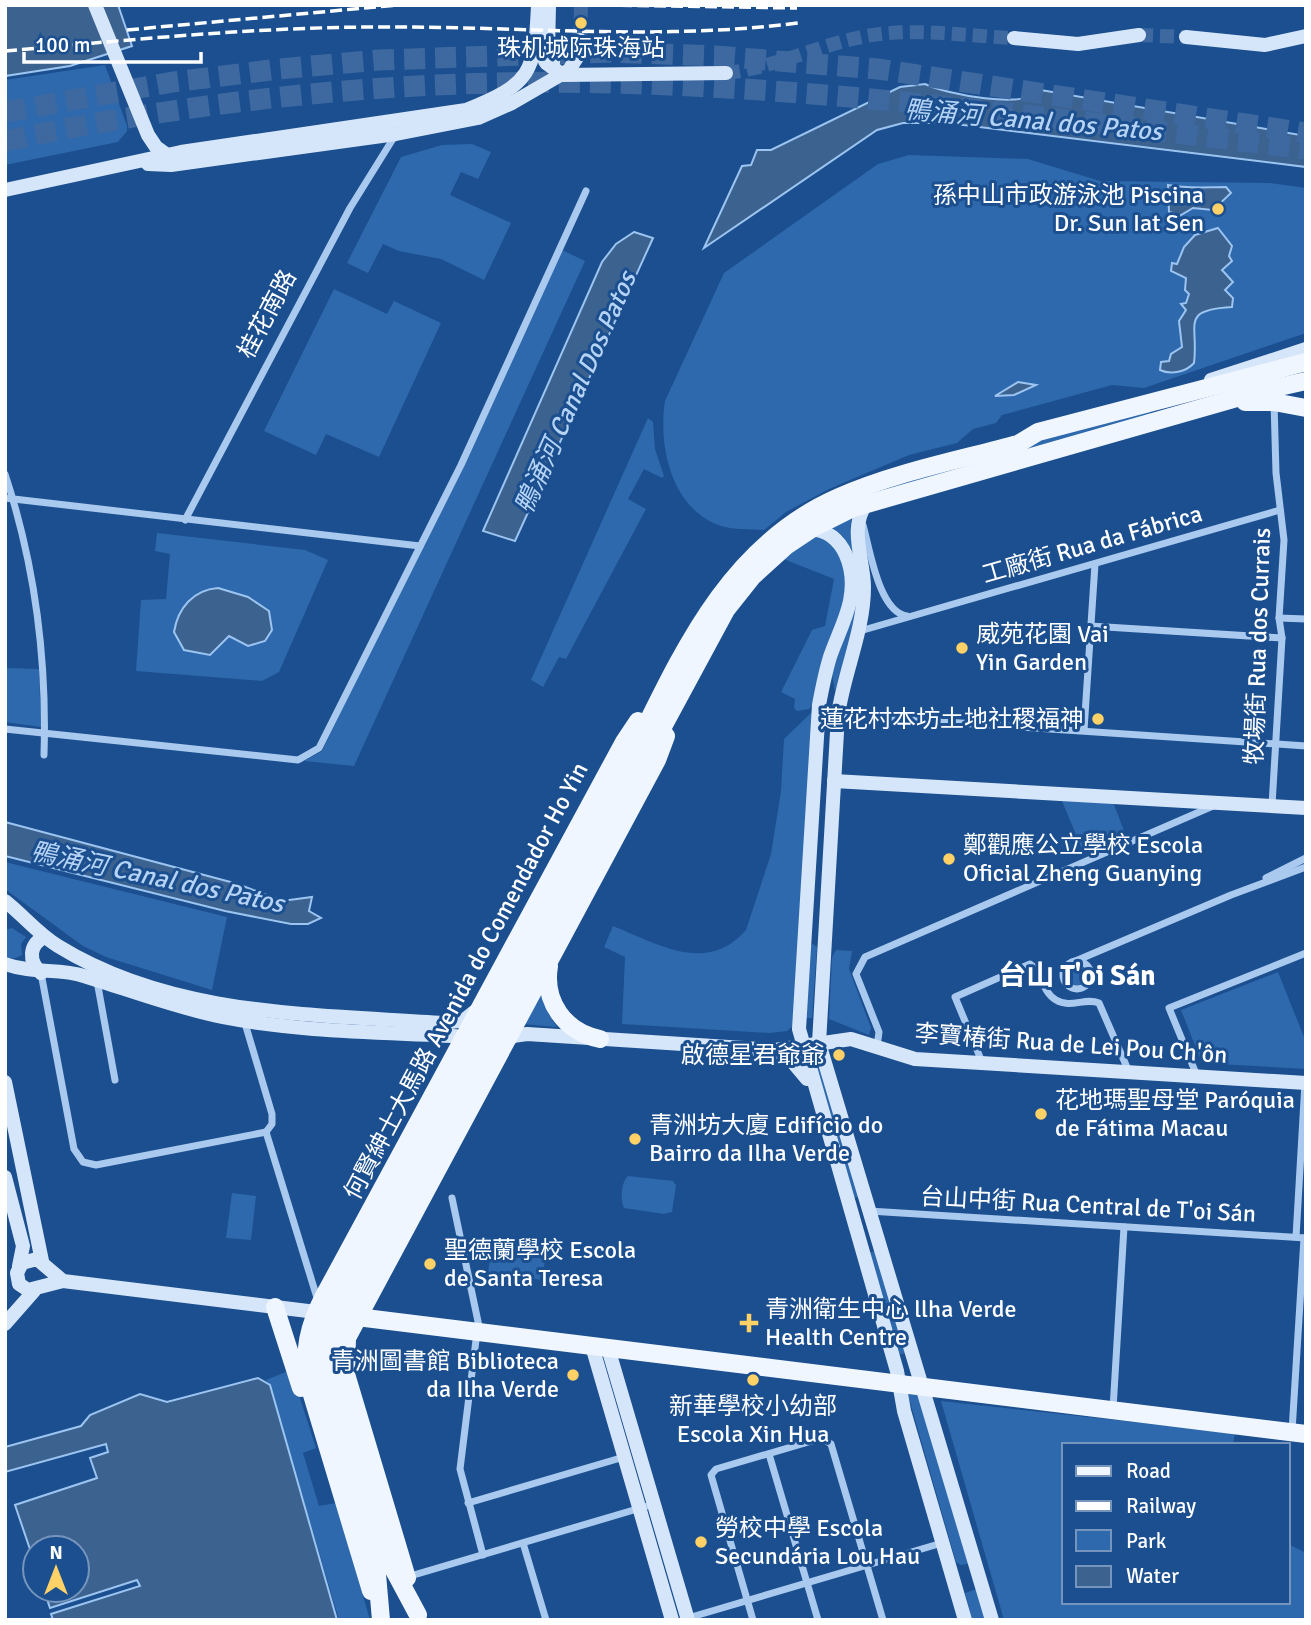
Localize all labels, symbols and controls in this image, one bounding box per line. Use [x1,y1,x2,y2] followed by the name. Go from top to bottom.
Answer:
[573,15,589,31] marker: 珠机城际珠海站
[24,21,201,65] scale bar
[35,32,90,58] text: 100 m
[497,33,665,63] place label: 珠机城际珠海站
[903,94,1166,148] water label: 鴨涌河 Canal dos Patos
[933,180,1204,238] place label: 孫中山市政游泳池 Piscina Dr. Sun Iat Sen
[1210,201,1226,217] marker: 孫中山市政游泳池 Piscina Dr. Sun Iat Sen
[231,265,303,363] street label: 桂花南路
[508,265,645,519] water label: 鴨涌河 Canal Dos Patos
[978,498,1206,590] street label: 工廠街 Rua da Fábrica
[1239,527,1277,765] street label: 牧場街 Rua dos Currais
[976,619,1109,677] place label: 威苑花園 Vai Yin Garden
[954,640,970,656] marker: 威苑花園 Vai Yin Garden
[820,704,1084,734] place label: 蓮花村本坊土地社稷福神
[1090,711,1106,727] marker: 蓮花村本坊土地社稷福神
[337,757,595,1205] street label: 何賢紳士大馬路 Avenida do Comendador Ho Yin
[963,830,1203,888] place label: 鄭觀應公立學校 Escola Oficial Zheng Guanying
[27,835,289,921] water label: 鴨涌河 Canal dos Patos
[941,851,957,867] marker: 鄭觀應公立學校 Escola Oficial Zheng Guanying
[998,959,1156,993] district label: 台山 T'oi Sán
[914,1018,1228,1070] street label: 李寶椿街 Rua de Lei Pou Ch'ôn
[681,1040,825,1070] place label: 啟德星君爺爺
[831,1047,847,1063] marker: 啟德星君爺爺
[1055,1085,1295,1143] place label: 花地瑪聖母堂 Paróquia de Fátima Macau
[1033,1106,1049,1122] marker: 花地瑪聖母堂 Paróquia de Fátima Macau
[649,1110,883,1168] place label: 青洲坊大廈 Edifício do Bairro da Ilha Verde
[627,1131,643,1147] marker: 青洲坊大廈 Edifício do Bairro da Ilha Verde
[919,1181,1257,1229] street label: 台山中街 Rua Central de T'oi Sán
[444,1235,636,1293] place label: 聖德蘭學校 Escola de Santa Teresa
[422,1256,438,1272] marker: 聖德蘭學校 Escola de Santa Teresa
[765,1294,1017,1352] place label: 青洲衛生中心 llha Verde Health Centre
[739,1313,759,1333] marker: 青洲衛生中心 llha Verde Health Centre
[331,1346,559,1404] place label: 青洲圖書館 Biblioteca da Ilha Verde
[565,1367,581,1383] marker: 青洲圖書館 Biblioteca da Ilha Verde
[745,1372,761,1388] marker: 新華學校小幼部 Escola Xin Hua
[669,1391,837,1449] place label: 新華學校小幼部 Escola Xin Hua
[1062,1443,1290,1604] legend
[1126,1458,1171,1484] text: Road
[1126,1493,1196,1519] text: Railway
[715,1513,920,1571] place label: 勞校中學 Escola Secundária Lou Hau
[1126,1528,1167,1554] text: Park
[21,1534,91,1604] north arrow
[693,1534,709,1550] marker: 勞校中學 Escola Secundária Lou Hau
[49,1541,63,1565] text: N
[1126,1563,1179,1589] text: Water

